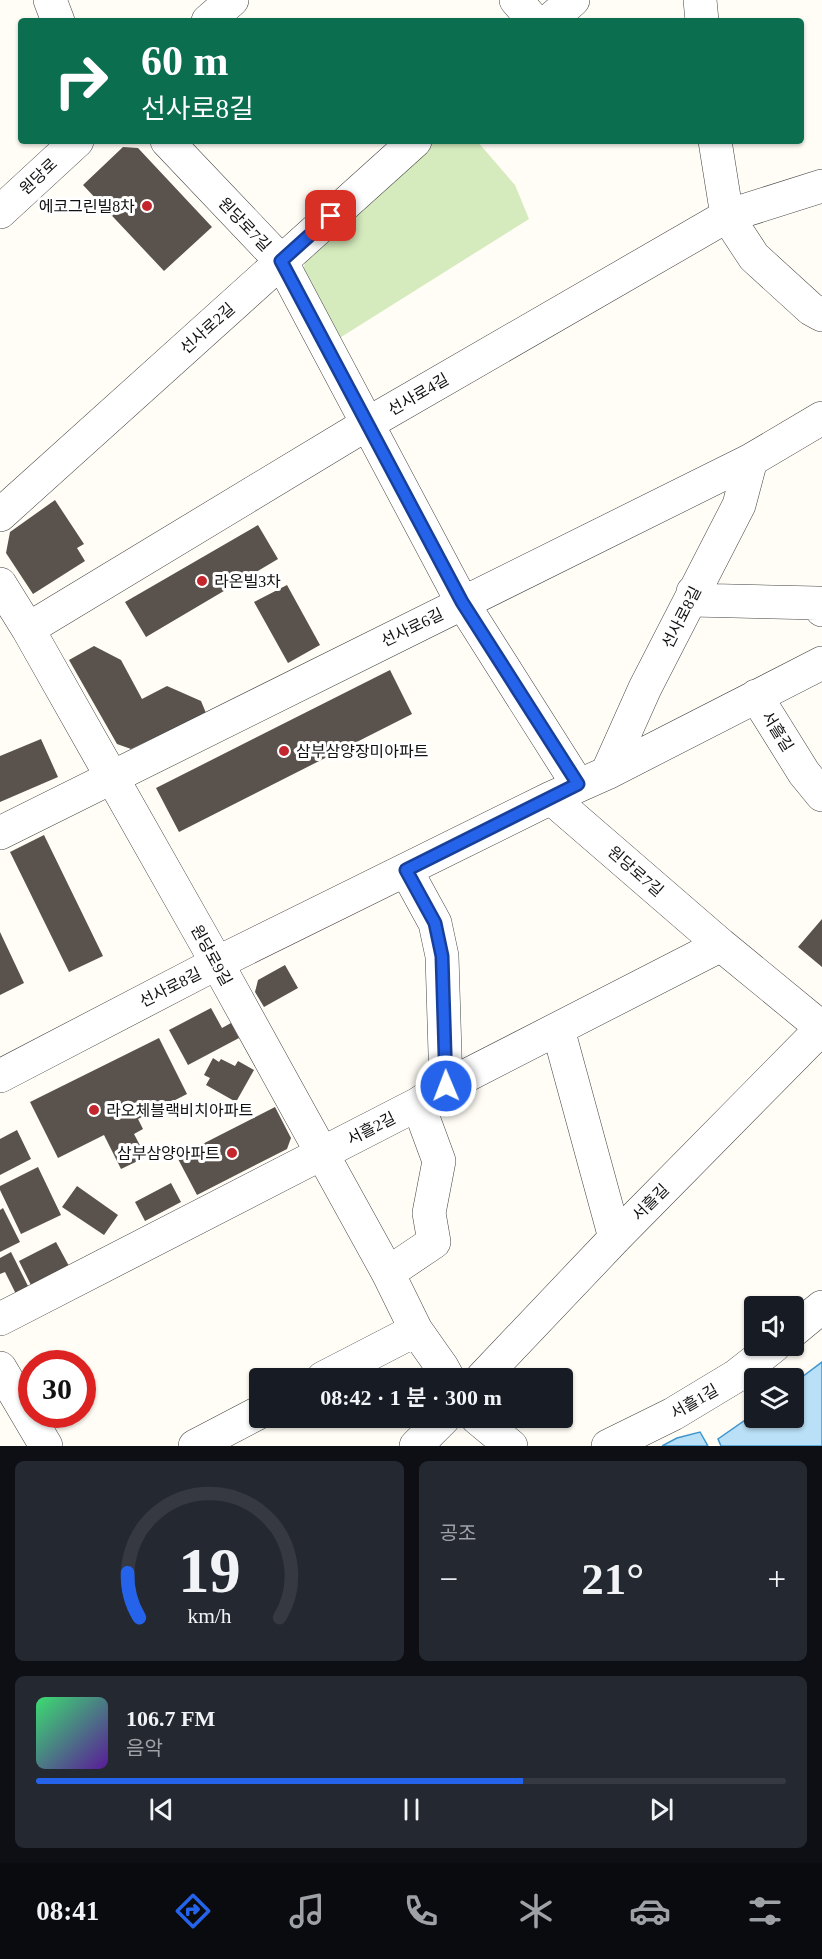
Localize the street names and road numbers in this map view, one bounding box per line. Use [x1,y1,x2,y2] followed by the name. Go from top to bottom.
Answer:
[16,155,60,198] street label: 원당로
[215,194,274,254] street label: 원당로7길
[177,300,238,357] street label: 선사로2길
[385,370,451,419] street label: 선사로4길
[659,584,704,651] street label: 선사로8길
[378,605,446,650] street label: 선사로6길
[759,708,796,754] street label: 서흘길
[605,843,666,900] street label: 원당로7길
[188,922,235,989] street label: 원당로9길
[137,965,204,1010] street label: 선사로8길
[344,1109,398,1148] street label: 서흘2길
[629,1181,672,1224] street label: 서흘길
[667,1381,721,1422] street label: 서흘1길

